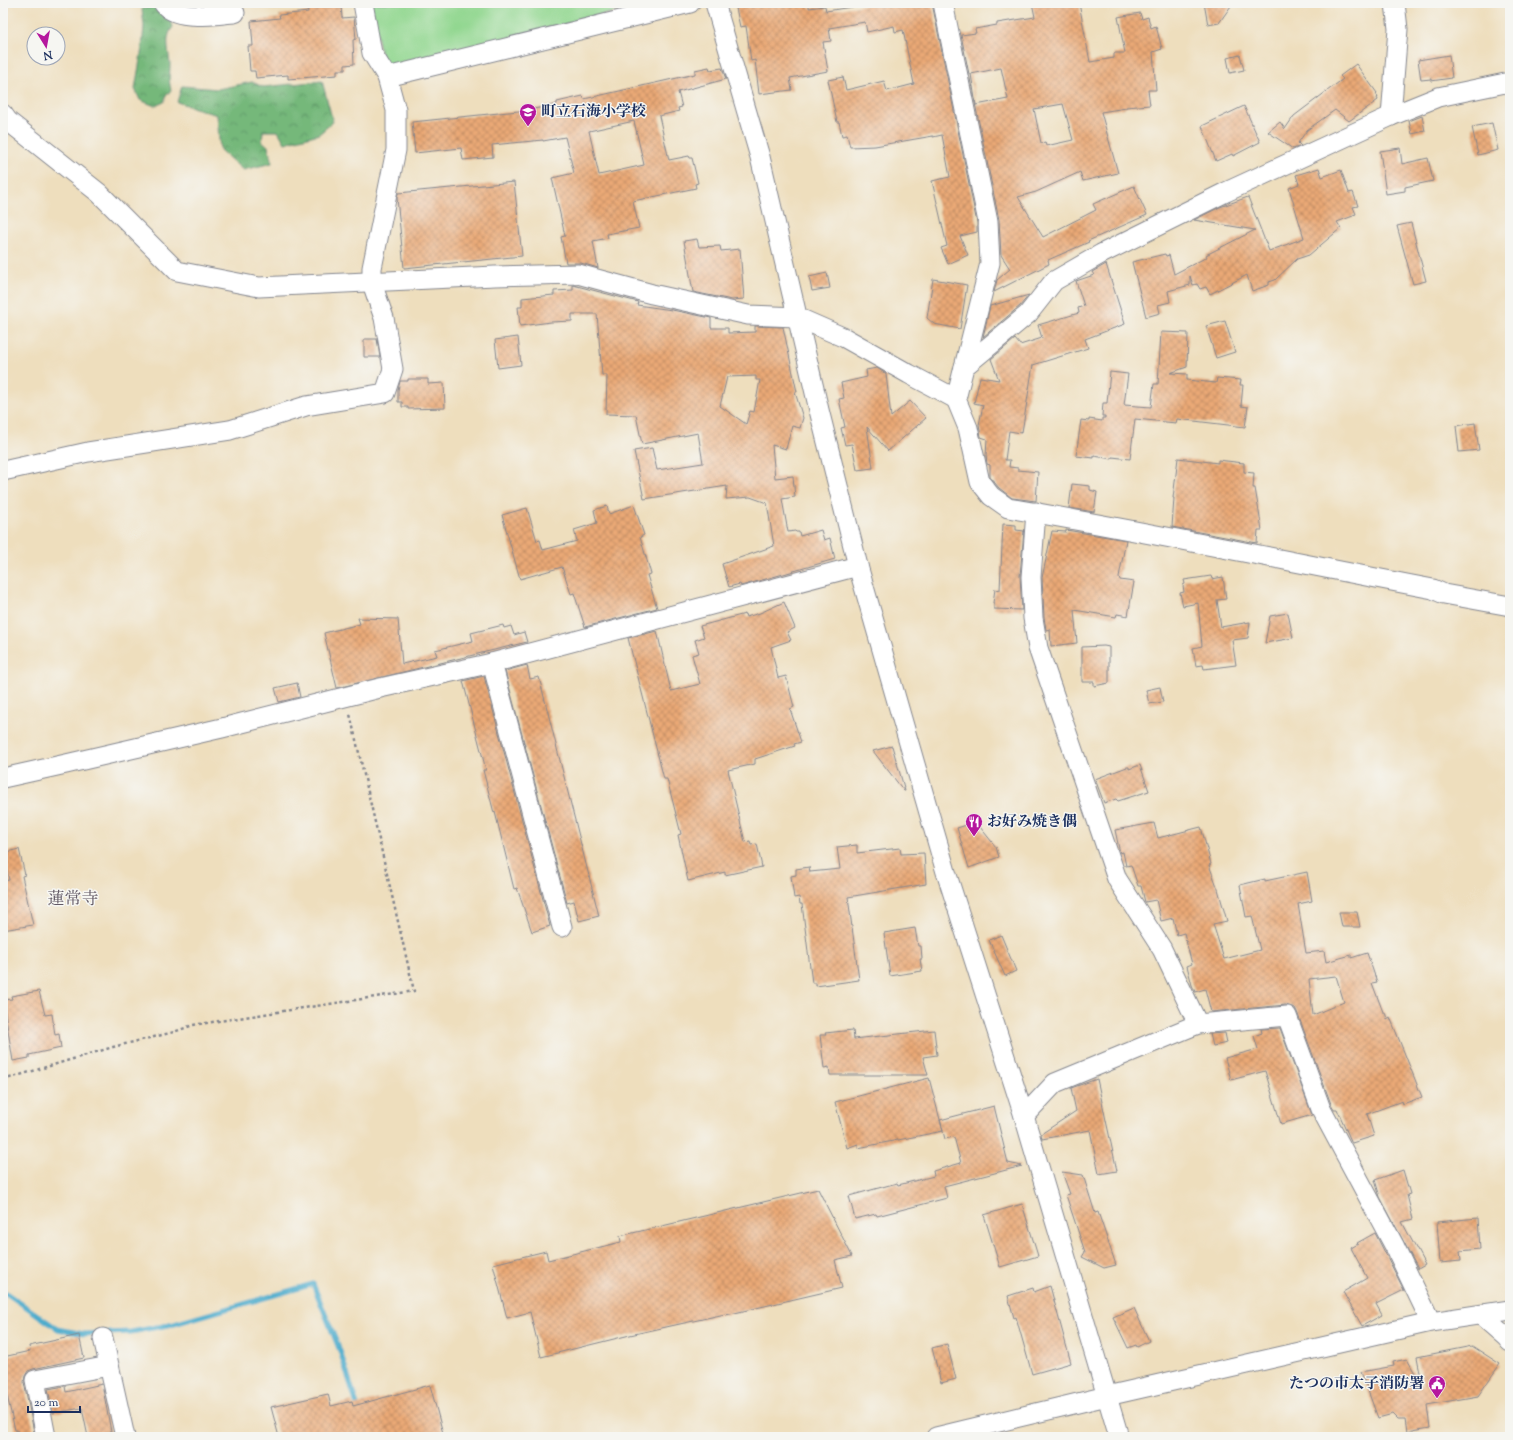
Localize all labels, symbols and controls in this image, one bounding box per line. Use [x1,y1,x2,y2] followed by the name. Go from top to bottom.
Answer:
[26,26,66,66] north arrow
[42,46,55,64] text: N
[518,102,538,127] school or university icon: 町立石海小学校
[541,102,646,123] place label: 町立石海小学校
[964,812,984,837] restaurant icon: お好み焼き偶
[987,812,1077,833] place label: お好み焼き偶
[48,888,99,912] district label: 蓮常寺
[1289,1374,1424,1395] place label: たつの市太子消防署
[1427,1374,1447,1399] public building icon: たつの市太子消防署
[28,1388,80,1414] scale bar
[34,1394,59,1412] text: 20 m

